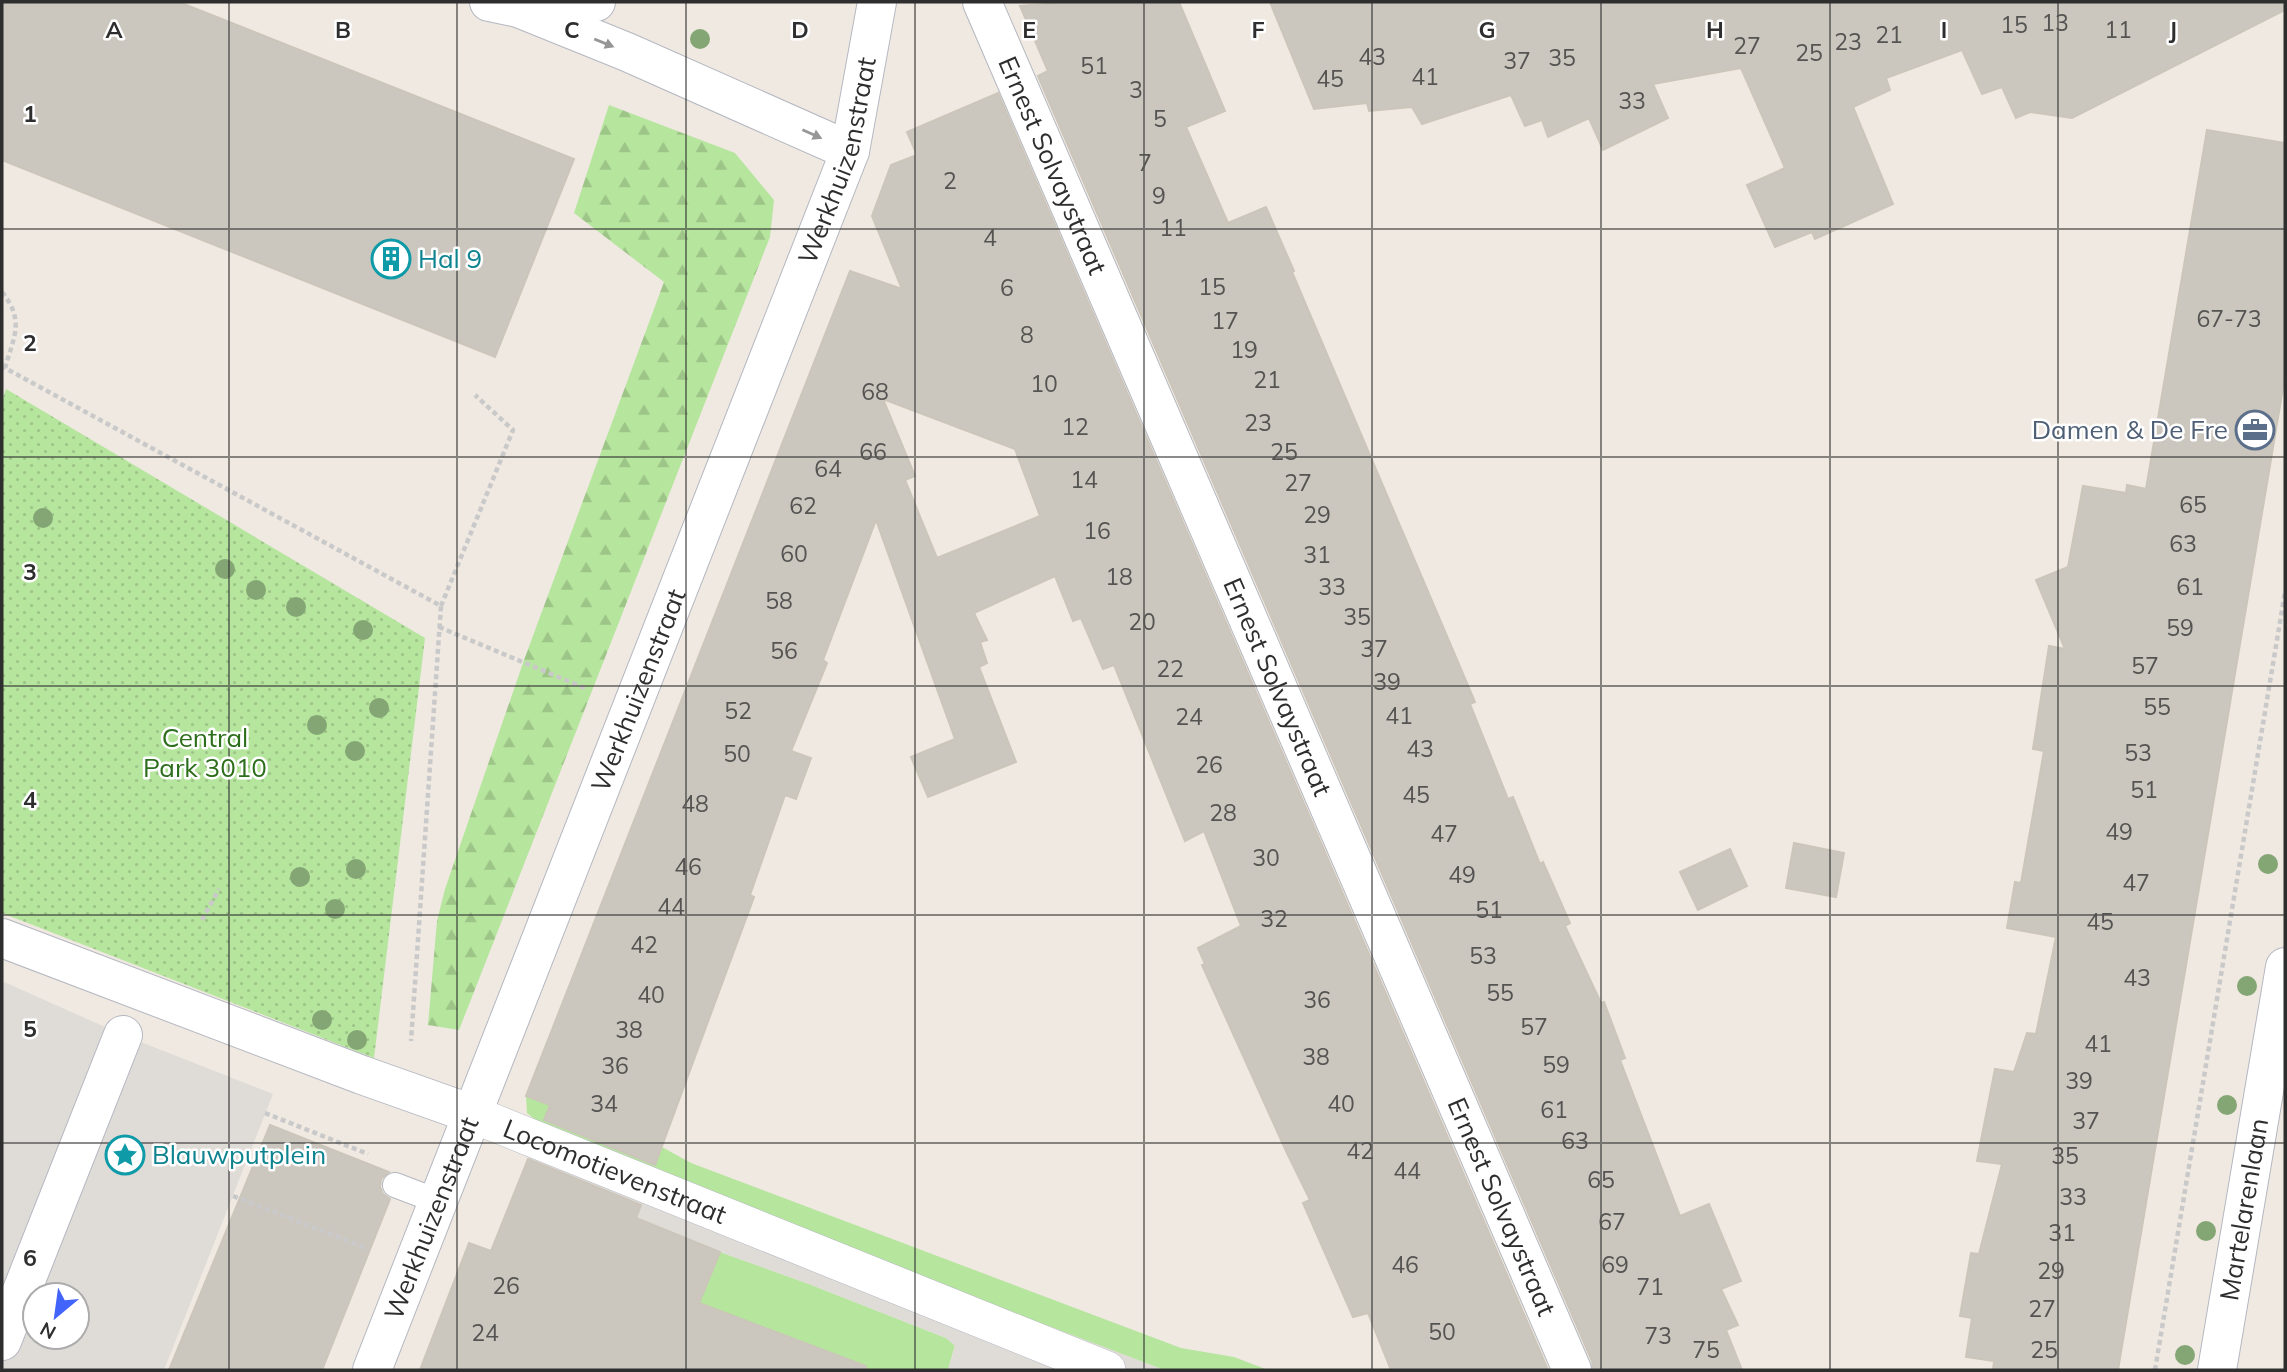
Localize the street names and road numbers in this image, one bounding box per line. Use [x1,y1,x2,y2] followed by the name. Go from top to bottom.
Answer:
[991,51,1114,279] street label: Ernest Solvaystraat
[790,54,883,268] street label: Werkhuizenstraat
[1216,573,1339,801] street label: Ernest Solvaystraat
[583,584,693,796] street label: Werkhuizenstraat
[1441,1092,1564,1321] street label: Ernest Solvaystraat
[499,1111,731,1231] street label: Locomotievenstraat
[376,1112,486,1324] street label: Werkhuizenstraat
[2212,1116,2275,1303] street label: Martelarenlaan

